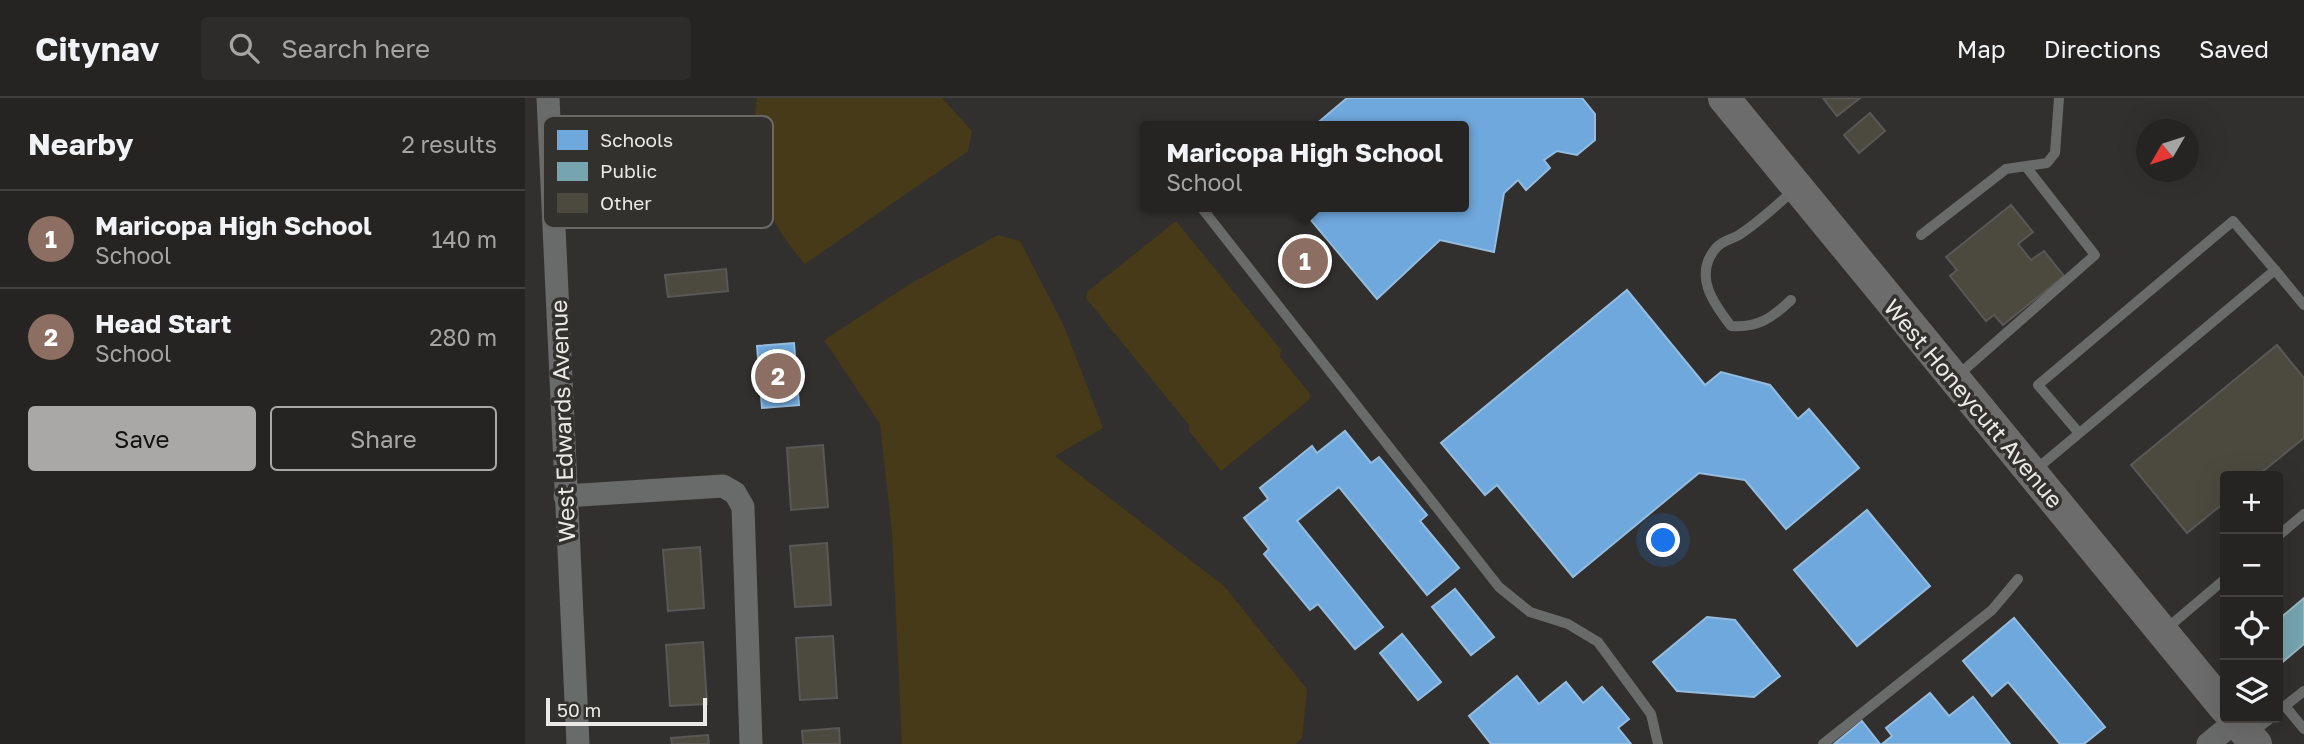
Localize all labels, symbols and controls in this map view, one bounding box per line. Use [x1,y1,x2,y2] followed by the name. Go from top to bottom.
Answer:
[201,17,691,80] search box
[35,29,159,68] text: Citynav
[225,29,263,67] icon: search
[281,33,430,64] text: Search here
[1957,34,2006,63] text: Map
[2044,34,2161,63] text: Directions
[2199,34,2269,63] text: Saved
[543,116,773,228] legend
[2136,119,2199,182] north arrow
[1140,121,1469,212] popup
[28,126,133,162] text: Nearby
[600,128,673,151] text: Schools
[401,130,497,158] text: 2 results
[1166,137,1443,168] text: Maricopa High School
[600,159,657,182] text: Public
[1166,168,1243,196] text: School
[600,191,652,214] text: Other
[95,210,372,241] text: Maricopa High School
[45,225,57,253] text: 1
[431,225,497,253] text: 140 m
[1282,235,1328,287] pin: 1
[95,241,171,269] text: School
[1878,293,2070,513] street label: West Honeycutt Avenue
[544,299,580,543] street label: West Edwards Avenue
[95,308,231,339] text: Head Start
[44,323,58,351] text: 2
[429,323,497,351] text: 280 m
[95,339,171,367] text: School
[755,350,801,402] pin: 2
[28,406,256,471] button: Save
[270,406,497,471] button: Share
[2220,471,2283,723] map controls
[2220,471,2283,534] button: +
[1646,523,1680,557] your location
[2220,534,2283,597] button: −
[2220,597,2283,660] button: locate
[2220,660,2283,723] button: layers
[546,695,707,727] scale bar
[557,698,601,721] text: 50 m

